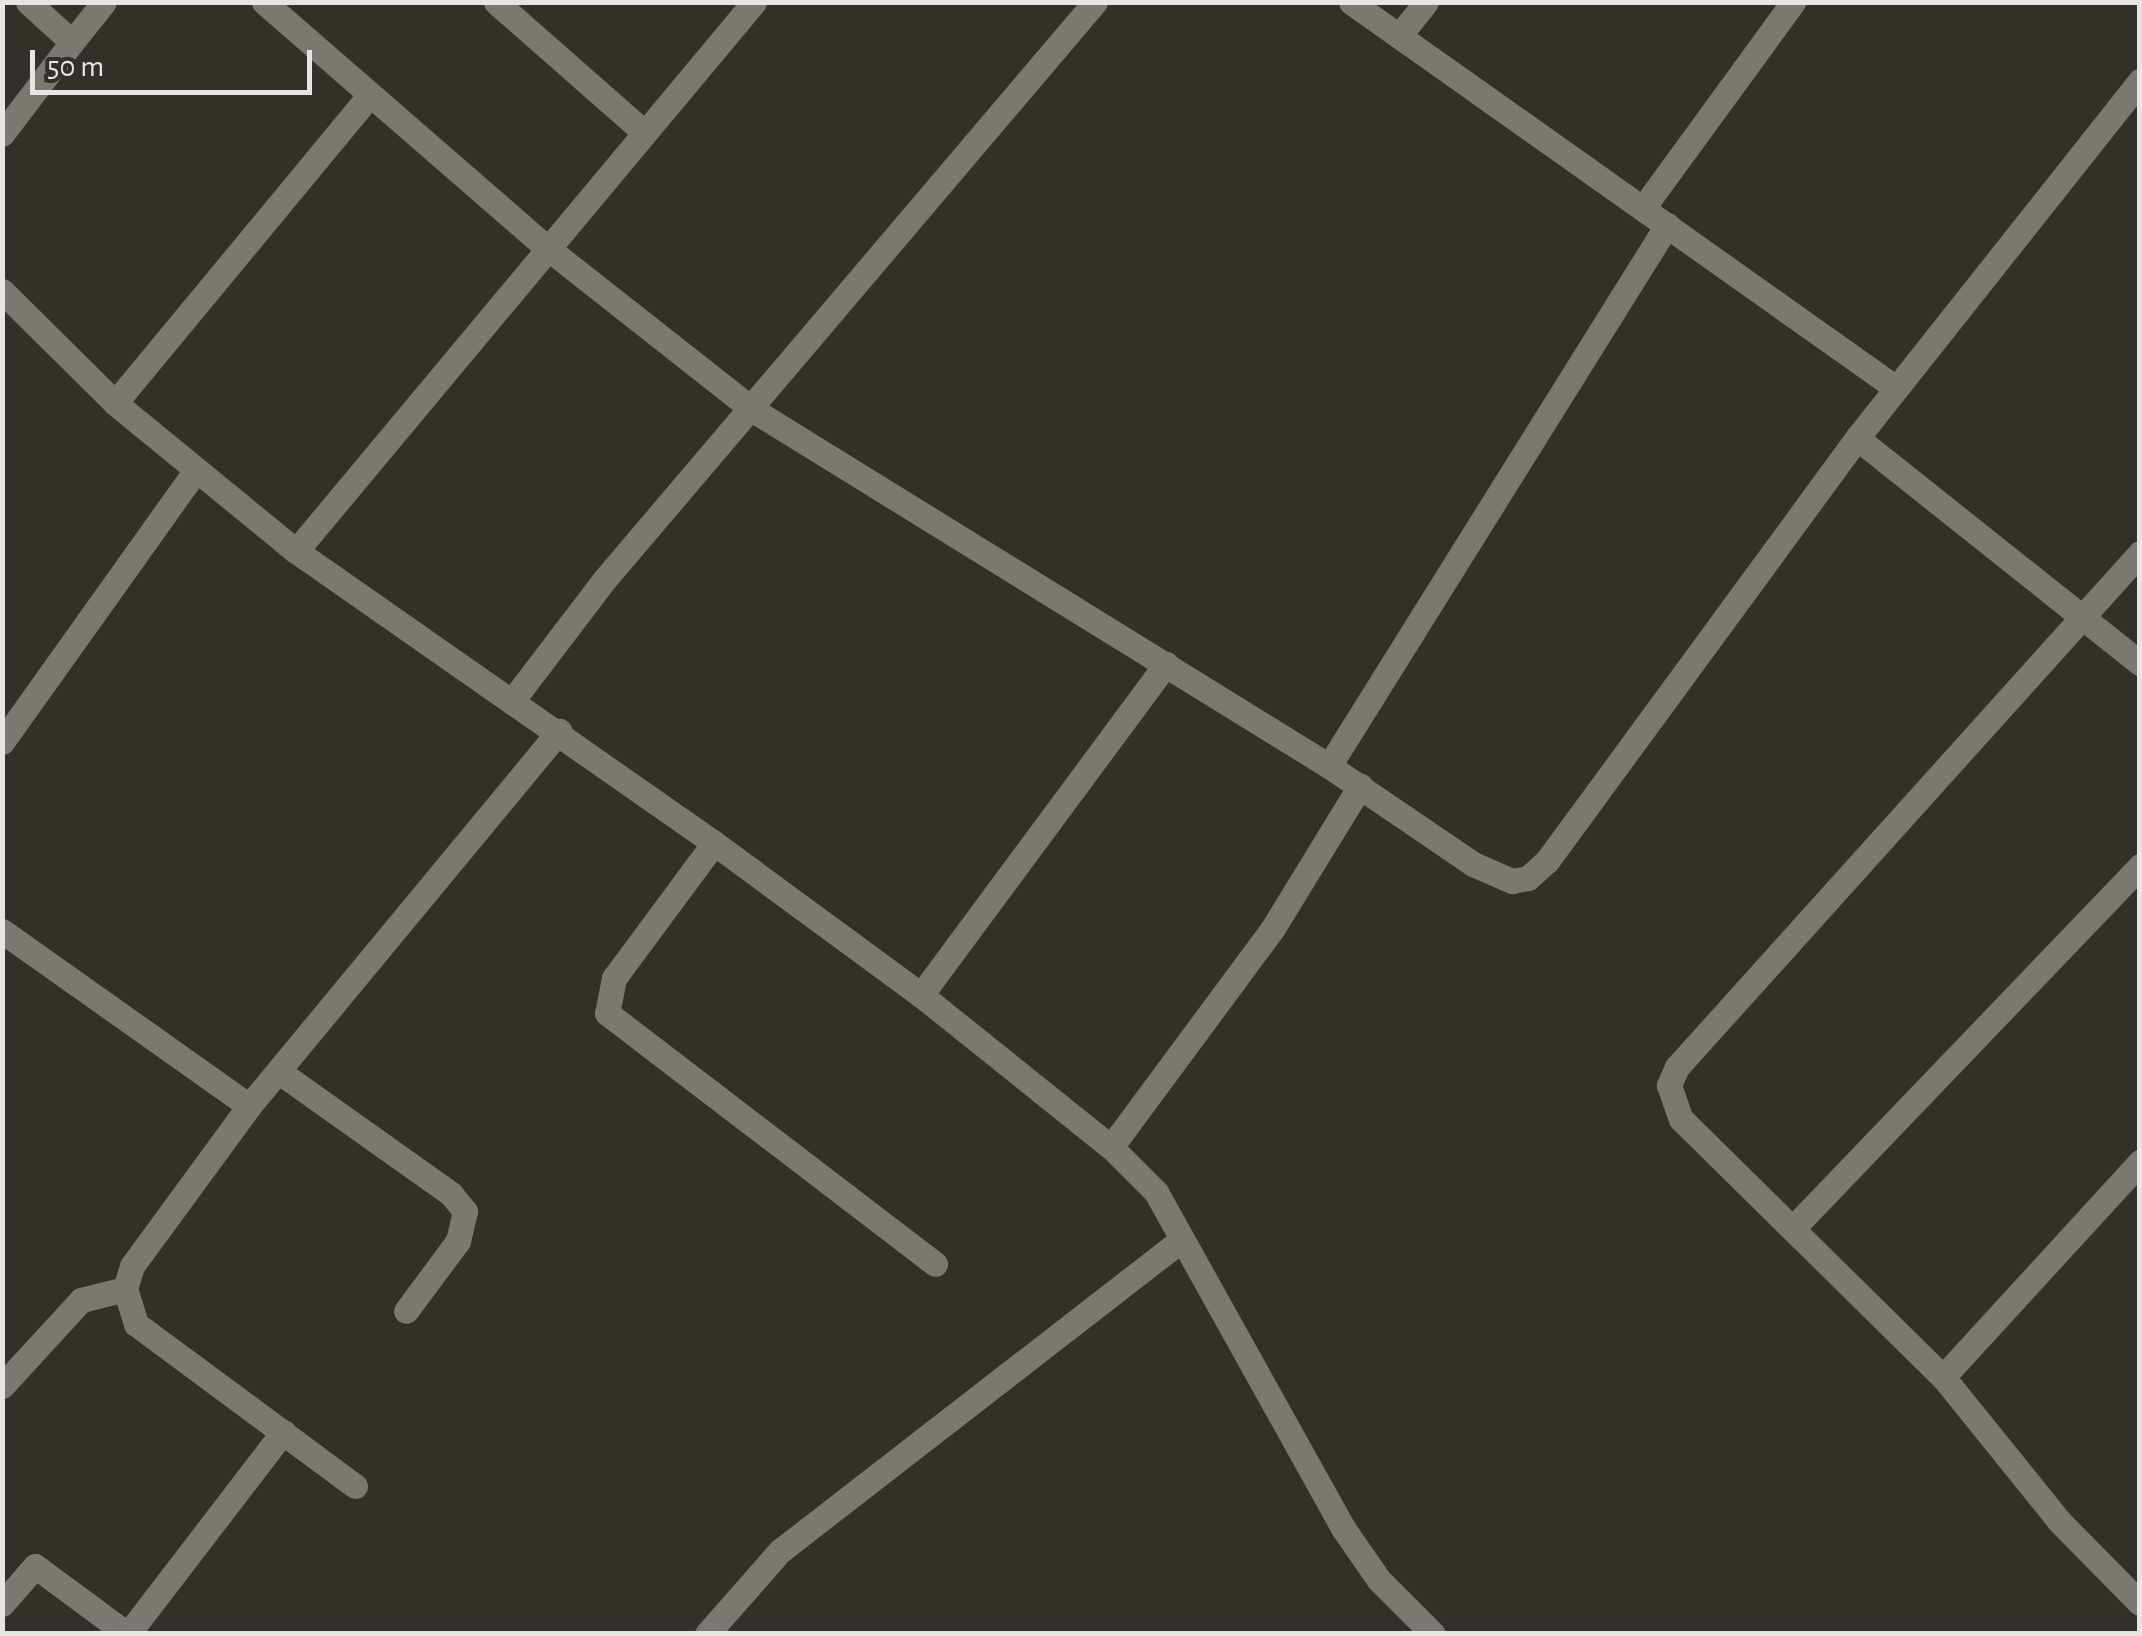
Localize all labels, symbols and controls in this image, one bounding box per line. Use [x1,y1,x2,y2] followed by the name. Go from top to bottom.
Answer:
[35,30,318,92] scale bar
[47,52,104,82] text: 50 m

